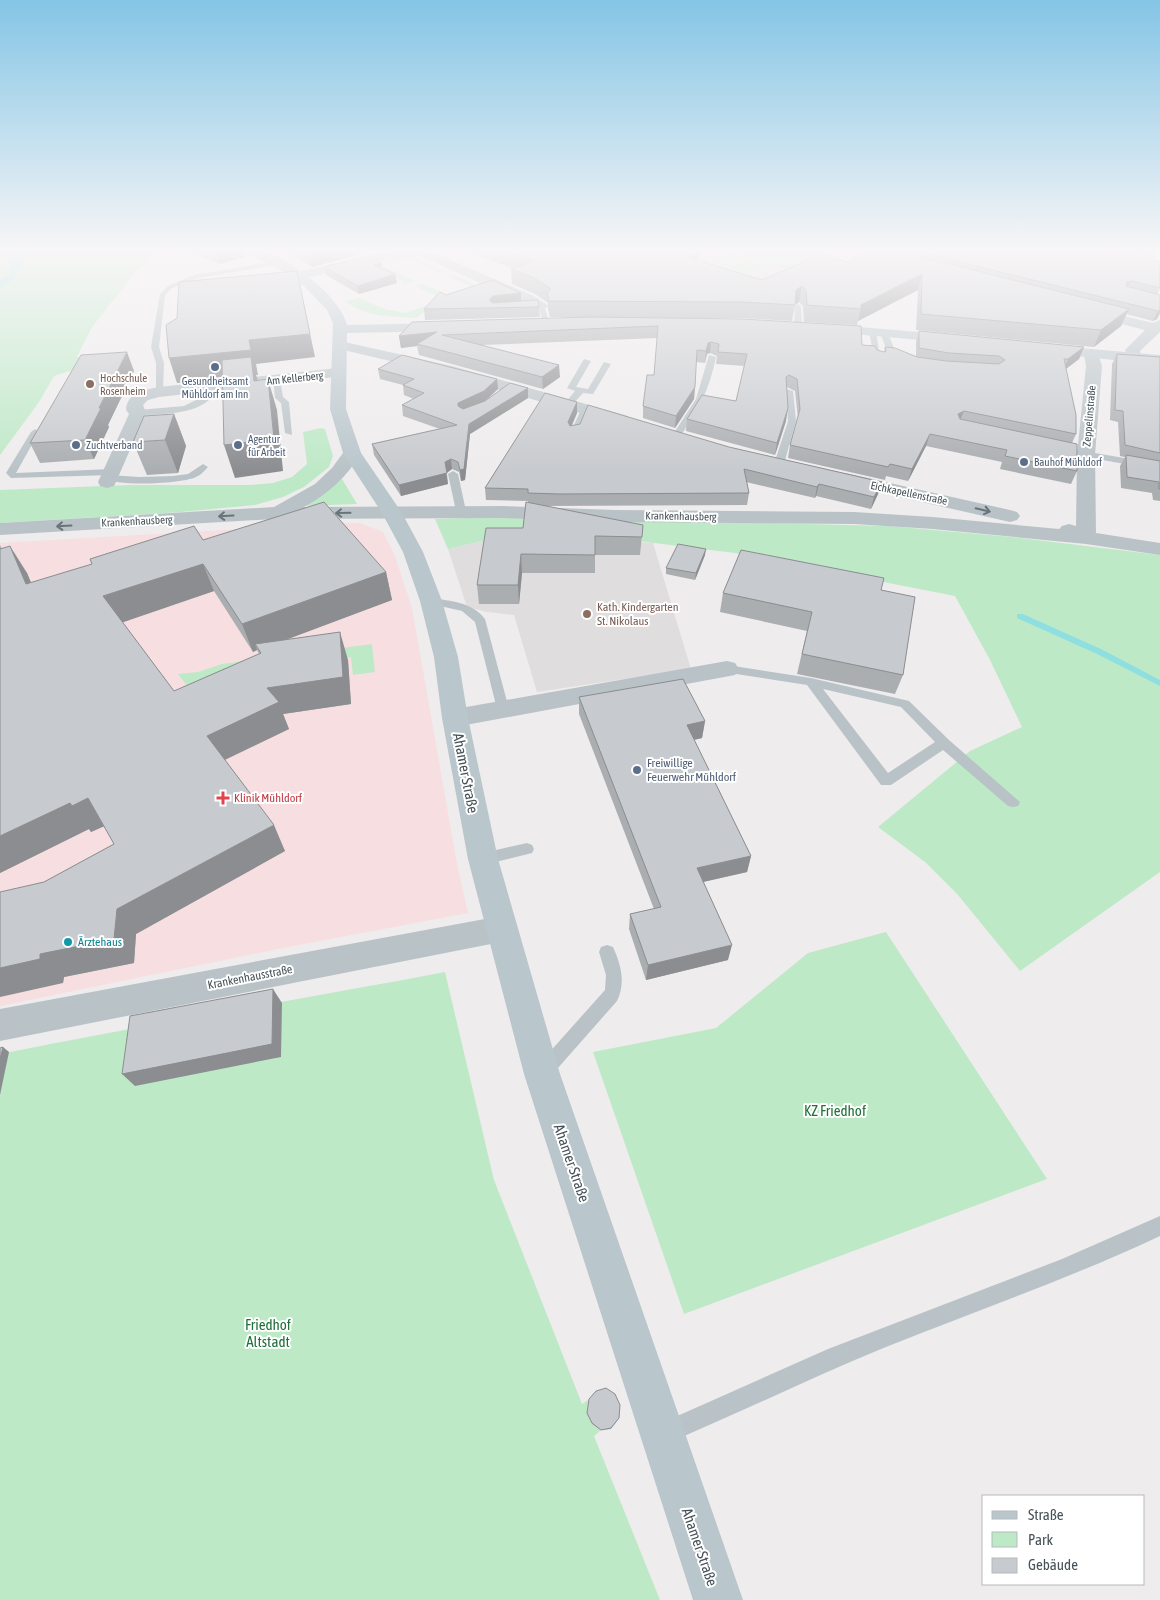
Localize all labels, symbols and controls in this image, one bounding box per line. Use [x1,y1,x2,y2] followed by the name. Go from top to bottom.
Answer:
[209,361,221,373] marker: Gesundheitsamt Mühldorf am Inn
[266,369,324,387] street label: Am Kellerberg
[100,372,147,397] place label: Hochschule Rosenheim
[182,375,248,400] place label: Gesundheitsamt Mühldorf am Inn
[84,378,96,390] marker: Hochschule Rosenheim
[1080,385,1098,447] street label: Zeppelinstraße
[248,433,286,458] place label: Agentur für Arbeit
[70,439,82,451] marker: Zuchtverband
[86,439,142,451] place label: Zuchtverband
[232,439,244,451] marker: Agentur für Arbeit
[1018,456,1030,468] marker: Bauhof Mühldorf
[1034,456,1102,468] place label: Bauhof Mühldorf
[870,479,948,507] street label: Eichkapellenstraße
[975,506,991,515] one-way arrow
[335,508,351,517] one-way arrow
[645,509,717,523] street label: Krankenhausberg
[219,512,235,521] one-way arrow
[101,513,173,529] street label: Krankenhausberg
[56,521,72,530] one-way arrow
[597,600,679,628] place label: Kath. Kindergarten St. Nikolaus
[581,608,593,620] marker: Kath. Kindergarten St. Nikolaus
[450,731,482,815] street label: Ahamer Straße
[647,756,737,784] place label: Freiwillige Feuerwehr Mühldorf
[631,764,643,776] marker: Freiwillige Feuerwehr Mühldorf
[216,791,230,805] marker: Klinik Mühldorf
[234,791,303,805] place label: Klinik Mühldorf
[78,935,122,949] place label: Ärztehaus
[62,936,74,948] marker: Ärztehaus
[206,962,294,992] street label: Krankenhausstraße
[804,1102,866,1119] park label: KZ Friedhof
[551,1122,593,1204] street label: Ahamer Straße
[245,1316,291,1350] park label: Friedhof Altstadt
[982,1495,1145,1585] legend
[679,1506,721,1588] street label: Ahamer Straße
[1028,1506,1064,1523] text: Straße
[1028,1531,1053,1548] text: Park
[1028,1556,1078,1573] text: Gebäude

